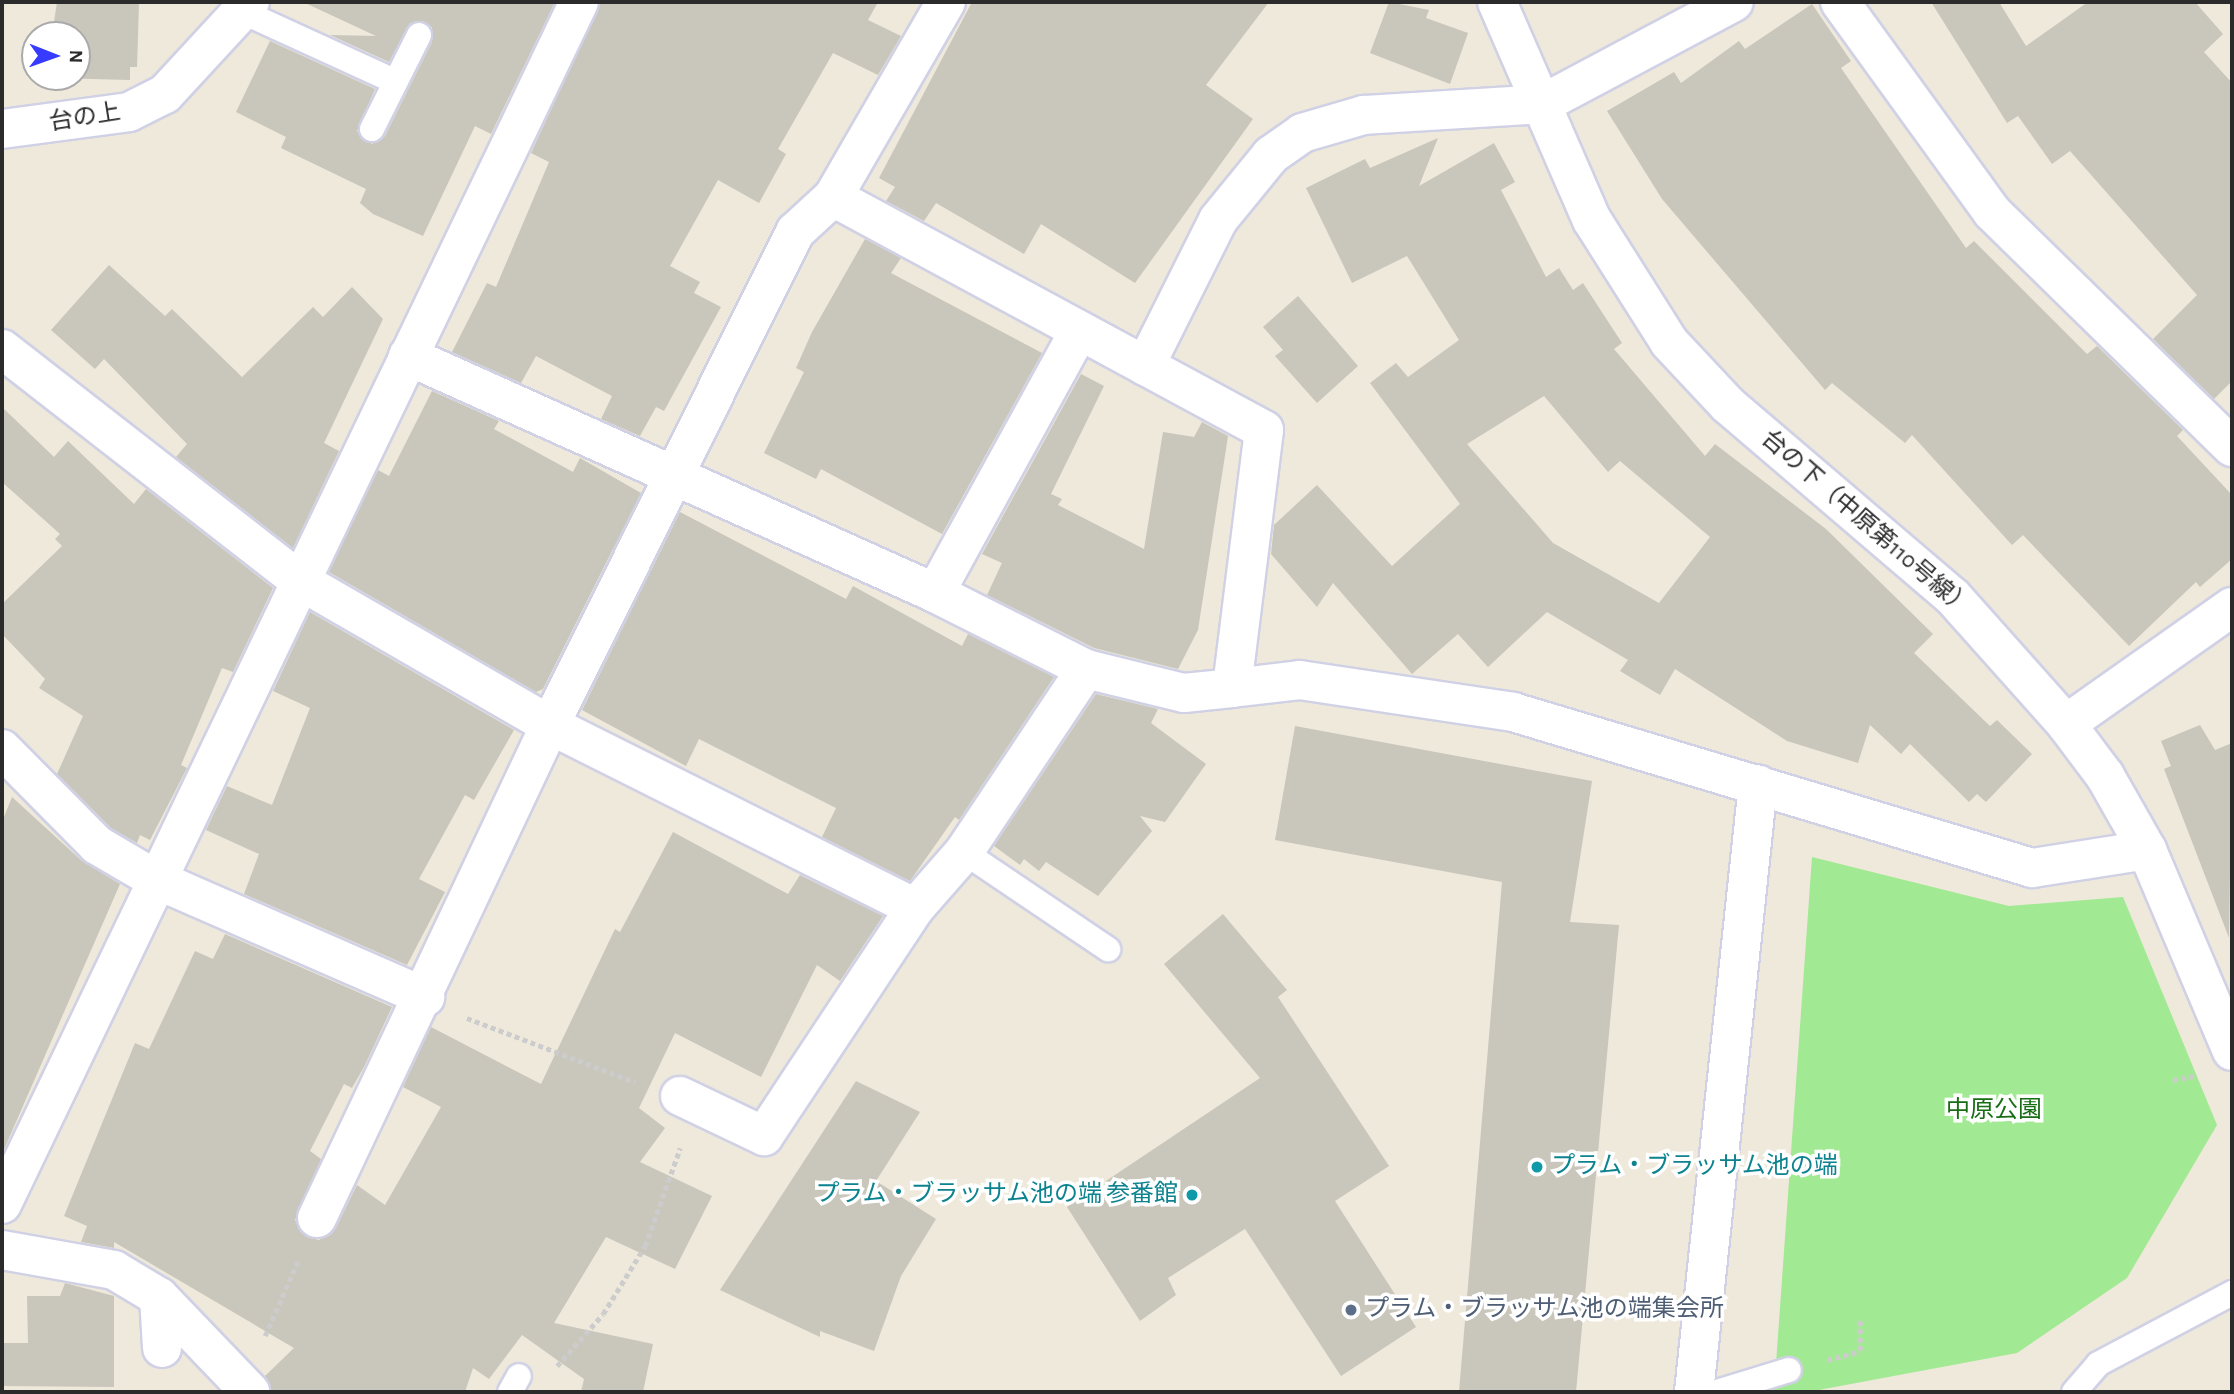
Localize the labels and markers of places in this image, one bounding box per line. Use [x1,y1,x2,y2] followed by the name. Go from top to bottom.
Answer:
[1551,1153,1839,1181] place label: プラム・ブラッサム池の端
[1529,1159,1545,1175] marker: プラム・ブラッサム池の端
[814,1181,1178,1209] place label: プラム・ブラッサム池の端 参番館
[1184,1187,1200,1203] marker: プラム・ブラッサム池の端 参番館
[1365,1296,1725,1324] place label: プラム・ブラッサム池の端集会所
[1343,1302,1359,1318] marker: プラム・ブラッサム池の端集会所

